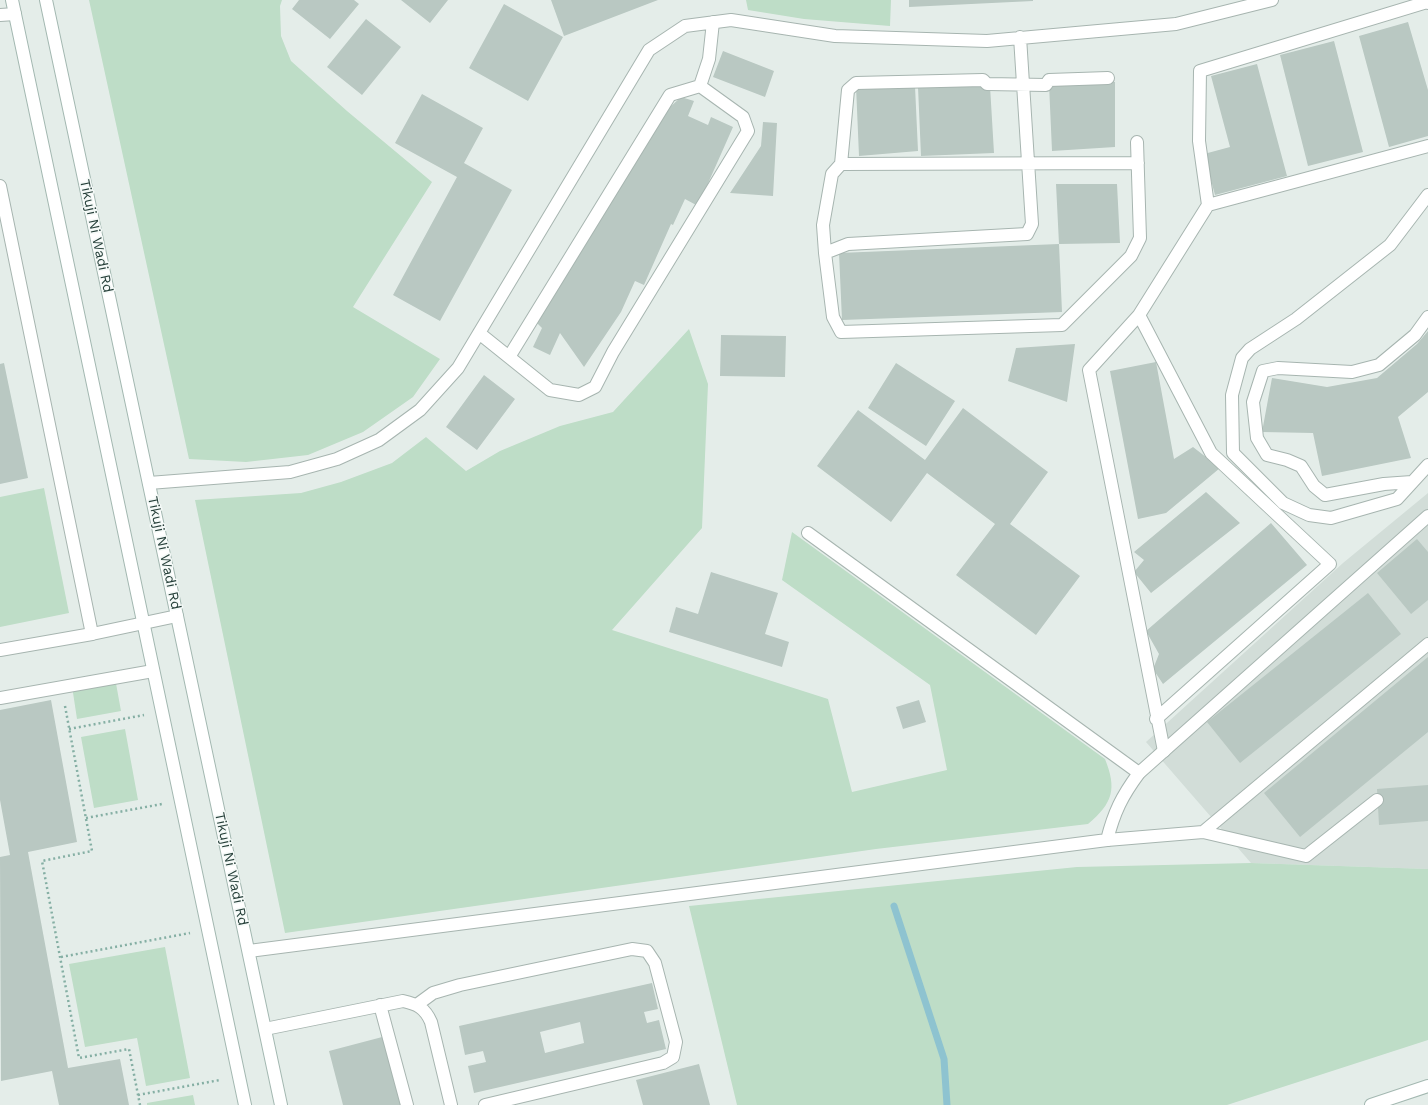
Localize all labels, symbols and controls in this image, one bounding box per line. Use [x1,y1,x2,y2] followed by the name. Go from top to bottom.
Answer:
[76,178,116,294] street label: Tikuji Ni Wadi Rd
[144,495,184,611] street label: Tikuji Ni Wadi Rd
[211,811,251,927] street label: Tikuji Ni Wadi Rd

